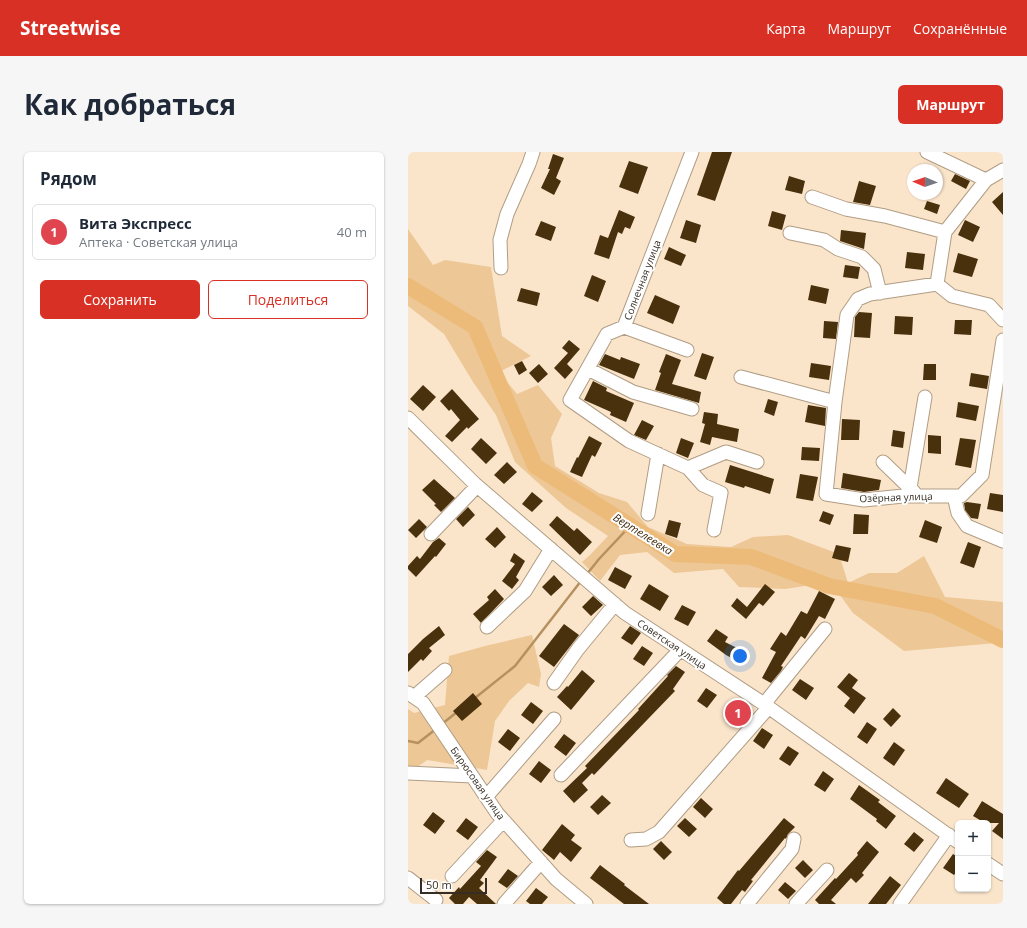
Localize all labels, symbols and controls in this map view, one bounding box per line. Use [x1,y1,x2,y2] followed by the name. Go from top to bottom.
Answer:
[20,15,121,41] text: Streetwise
[766,19,805,38] text: Карта
[827,19,891,38] text: Маршрут
[913,19,1007,38] text: Сохранённые
[24,85,236,123] text: Как добраться
[898,85,1003,124] button: Маршрут
[907,164,943,200] north arrow
[40,167,97,190] text: Рядом
[79,213,192,233] text: Вита Экспресс
[50,223,58,241] text: 1
[337,223,367,241] text: 40 m
[79,233,238,251] text: Аптека · Советская улица
[620,238,664,322] street label: Солнечная улица
[40,280,200,319] button: Сохранить
[208,280,368,319] button: Поделиться
[859,489,933,505] street label: Озёрная улица
[611,509,676,558] water label: Вертелеевка
[635,616,709,672] street label: Советская улица
[730,646,750,666] your location
[725,698,751,728] pin: 1
[448,744,508,822] street label: Бирюсовая улица
[955,820,991,892] map controls
[955,820,991,856] button: +
[955,856,991,892] button: −
[420,876,487,895] scale bar
[426,877,452,892] text: 50 m

